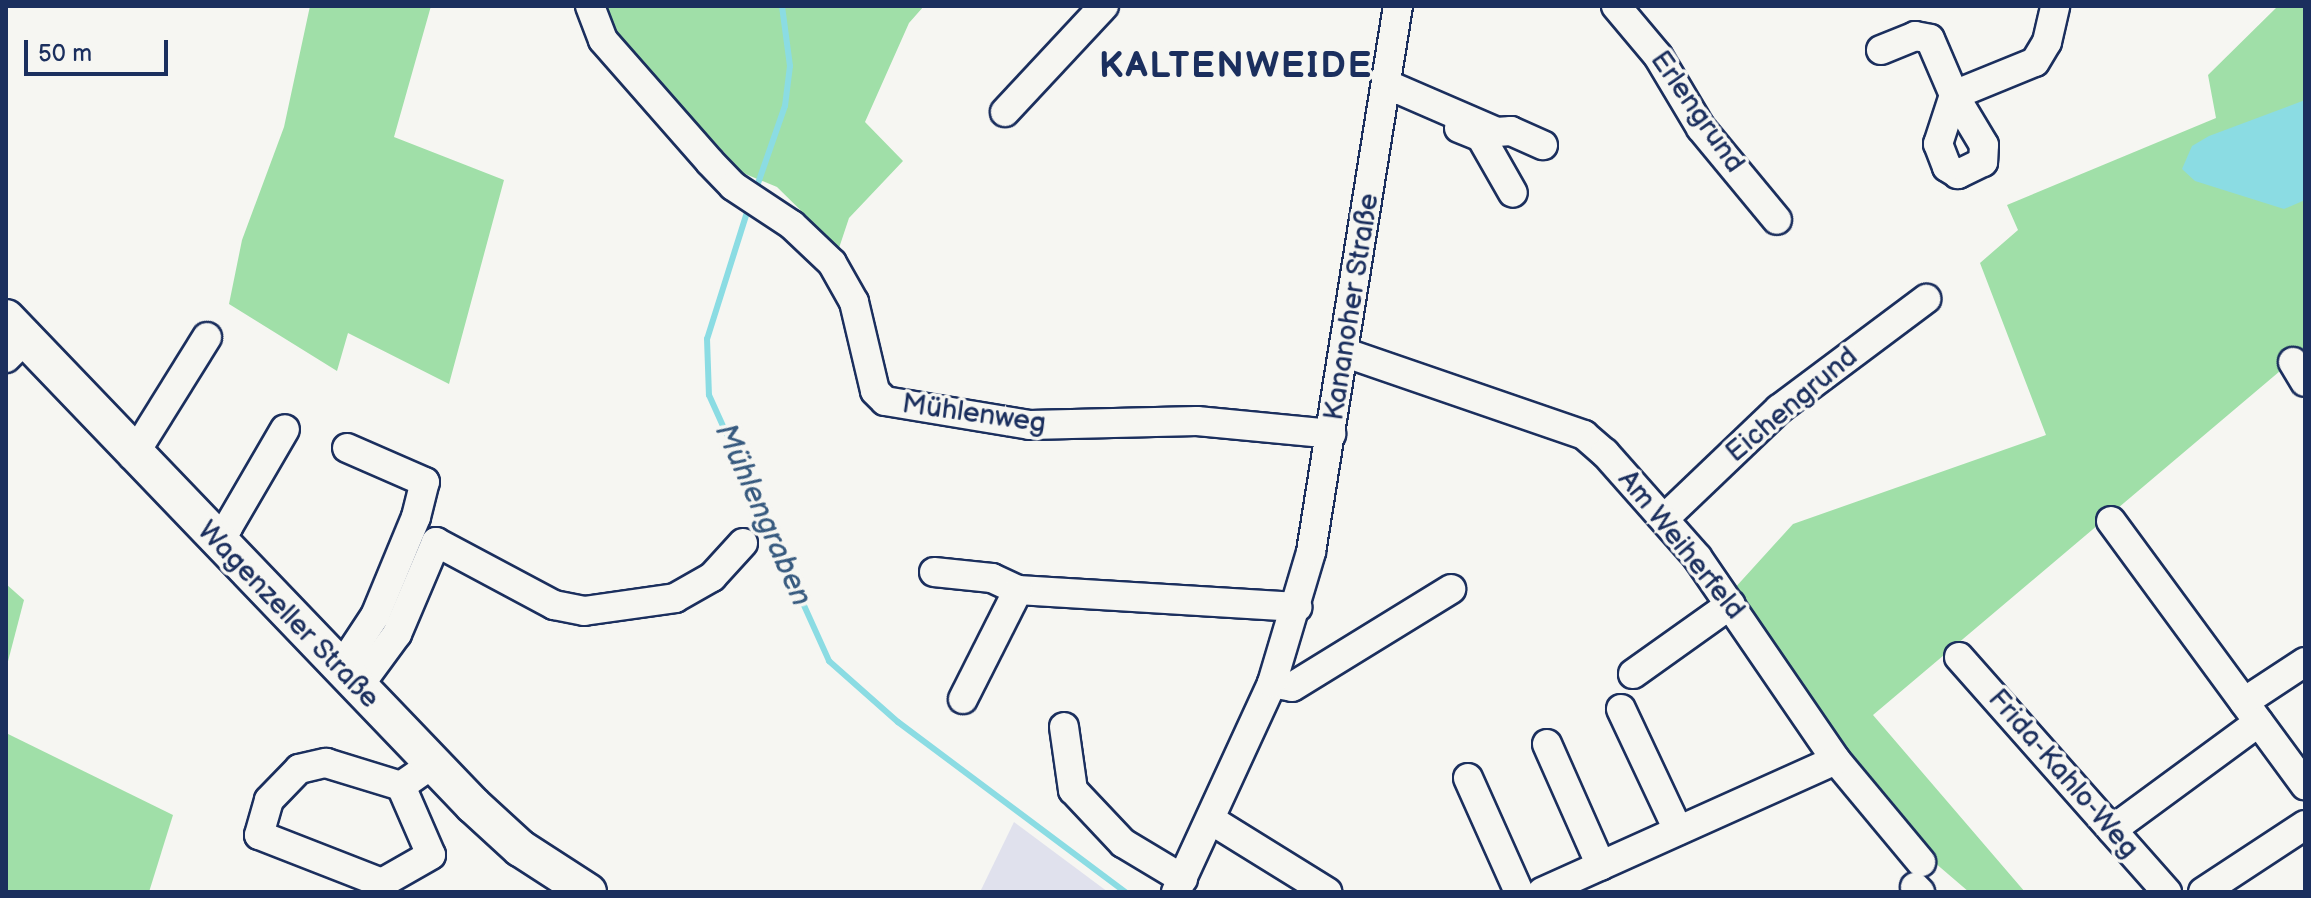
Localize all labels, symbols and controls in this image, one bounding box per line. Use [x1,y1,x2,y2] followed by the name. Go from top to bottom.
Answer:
[28,24,172,74] scale bar
[38,39,92,68] text: 50 m
[1099,45,1373,89] district label: KALTENWEIDE
[1643,45,1751,179] street label: Erlengrund
[1317,191,1387,423] street label: Kananoher Straße
[1719,340,1865,470] street label: Eichengrund
[900,387,1048,441] street label: Mühlenweg
[707,418,819,612] water label: Mühlengraben
[1610,463,1752,627] street label: Am Weiherfeld
[190,514,386,716] street label: Wagenzeller Straße
[1981,683,2145,865] street label: Frida-Kahlo-Weg

